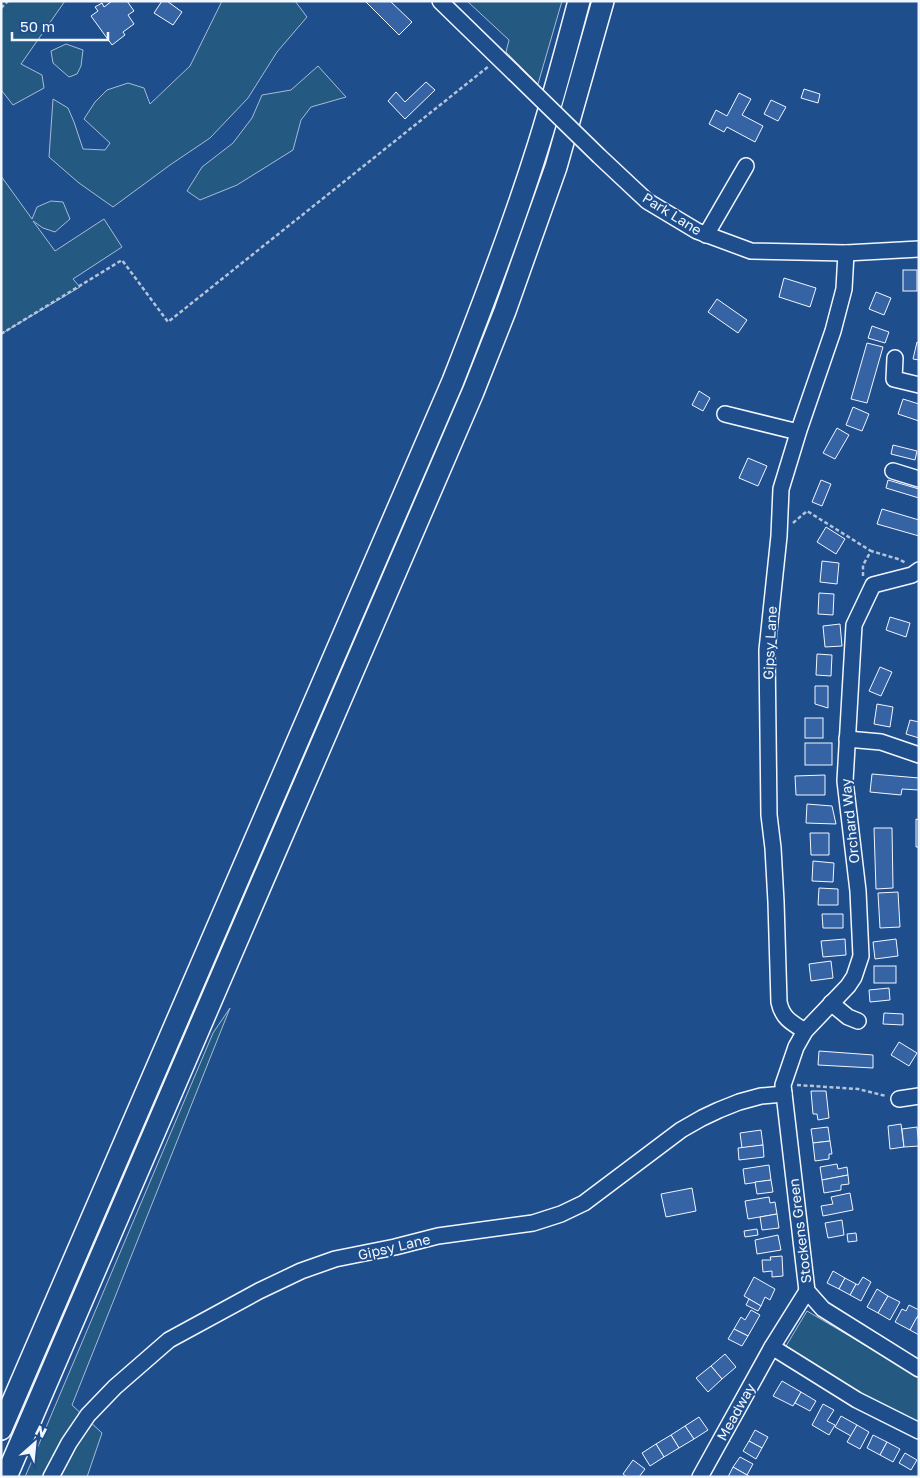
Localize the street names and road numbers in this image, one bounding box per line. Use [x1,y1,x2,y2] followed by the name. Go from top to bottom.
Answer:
[640,189,705,238] street label: Park Lane
[759,606,780,680] street label: Gipsy Lane
[837,777,862,865] street label: Orchard Way
[785,1178,814,1285] street label: Stockens Green
[356,1230,432,1263] street label: Gipsy Lane
[713,1380,758,1444] street label: Meadway

